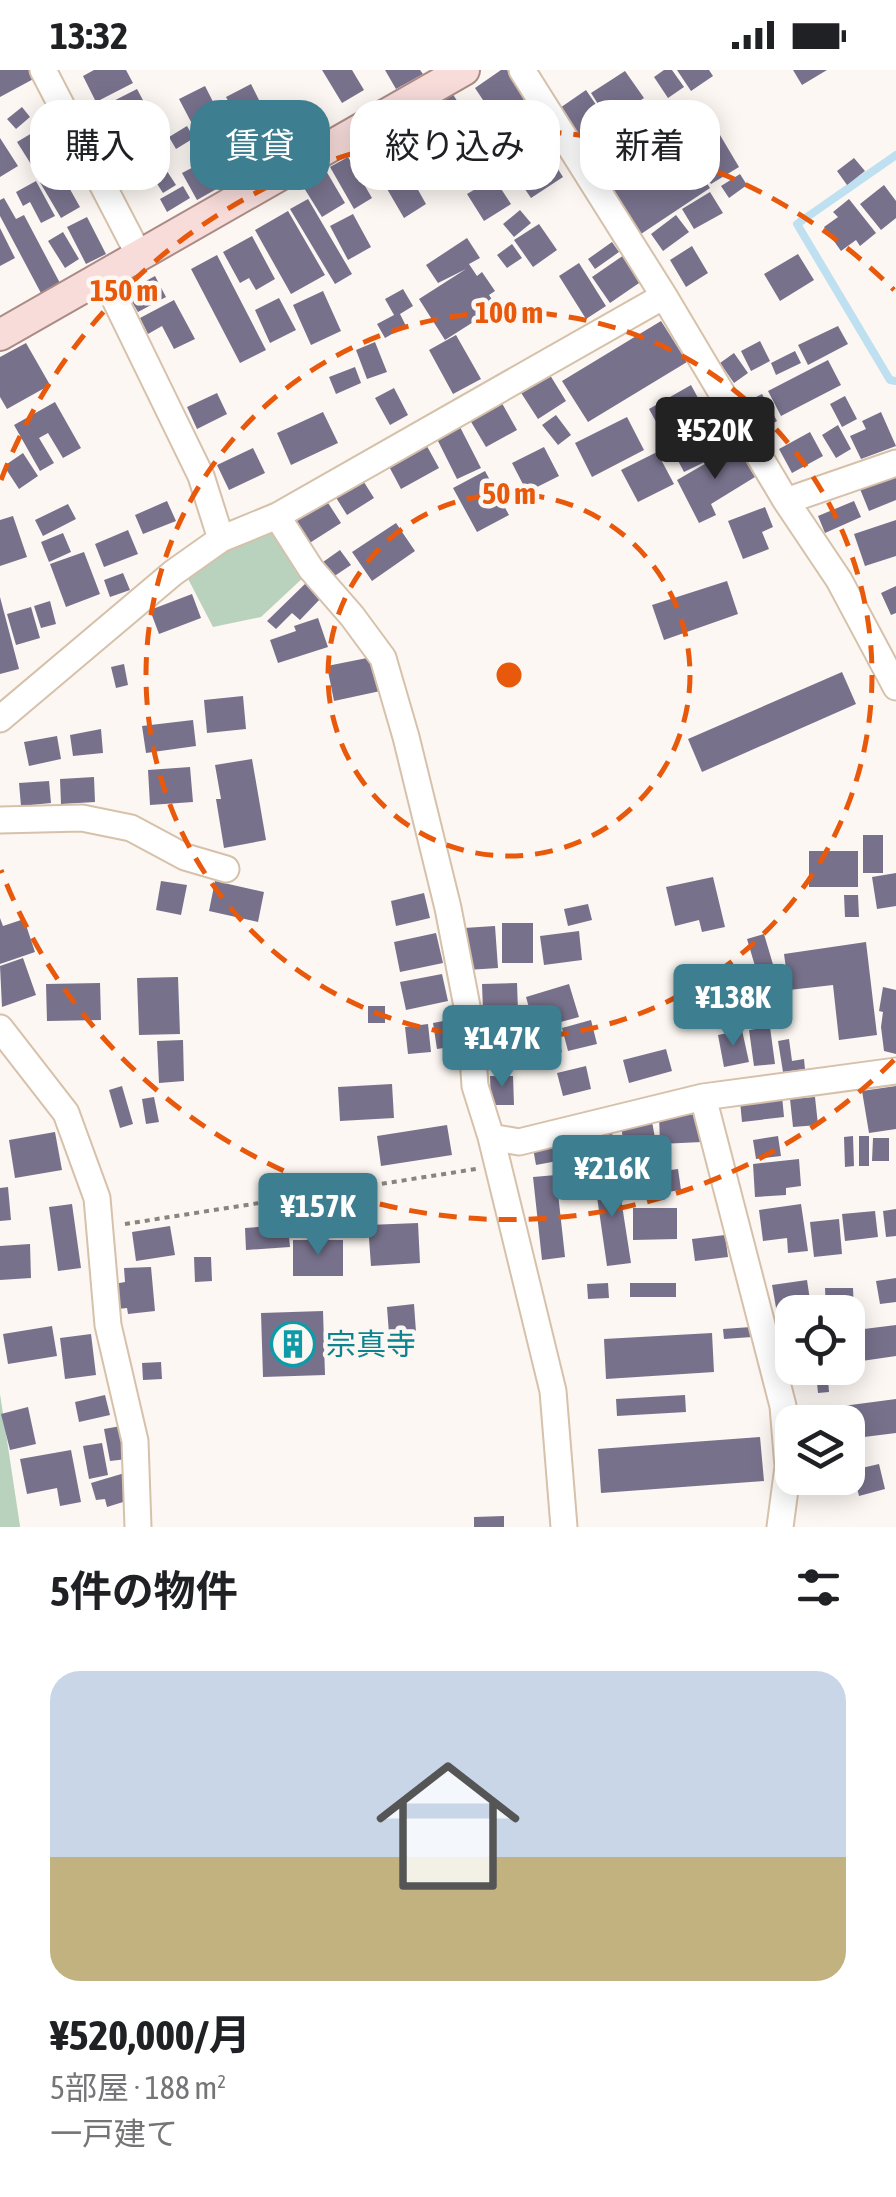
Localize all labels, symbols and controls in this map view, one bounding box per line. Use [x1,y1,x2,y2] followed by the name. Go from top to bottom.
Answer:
[50,14,128,57] text: 13:32
[30,100,170,190] chip: 購入
[190,100,330,190] chip: 賃貸
[350,100,560,190] chip: 絞り込み
[580,100,720,190] chip: 新着
[90,273,158,307] text: 150 m
[475,295,543,329] text: 100 m
[645,397,785,482] pin: ¥520K
[677,411,753,448] text: ¥520K
[482,476,536,510] text: 50 m
[491,657,527,693] centre of rings
[663,964,803,1049] pin: ¥138K
[695,978,771,1015] text: ¥138K
[432,1005,572,1090] pin: ¥147K
[464,1019,540,1056] text: ¥147K
[542,1135,682,1220] pin: ¥216K
[574,1149,650,1186] text: ¥216K
[248,1173,388,1258] pin: ¥157K
[280,1187,356,1224] text: ¥157K
[775,1295,865,1495] map controls
[775,1295,865,1385] button: locate
[270,1321,316,1367] building icon: 宗真寺
[326,1327,416,1361] place label: 宗真寺
[775,1405,865,1495] button: layers
[791,1560,846,1615] icon: filters
[50,1567,238,1615] text: 5件の物件
[358,1736,538,1916] icon: home
[50,2011,251,2059] text: ¥520,000/月
[50,2069,226,2106] text: 5部屋 · 188 m²
[50,2115,178,2152] text: 一戸建て

